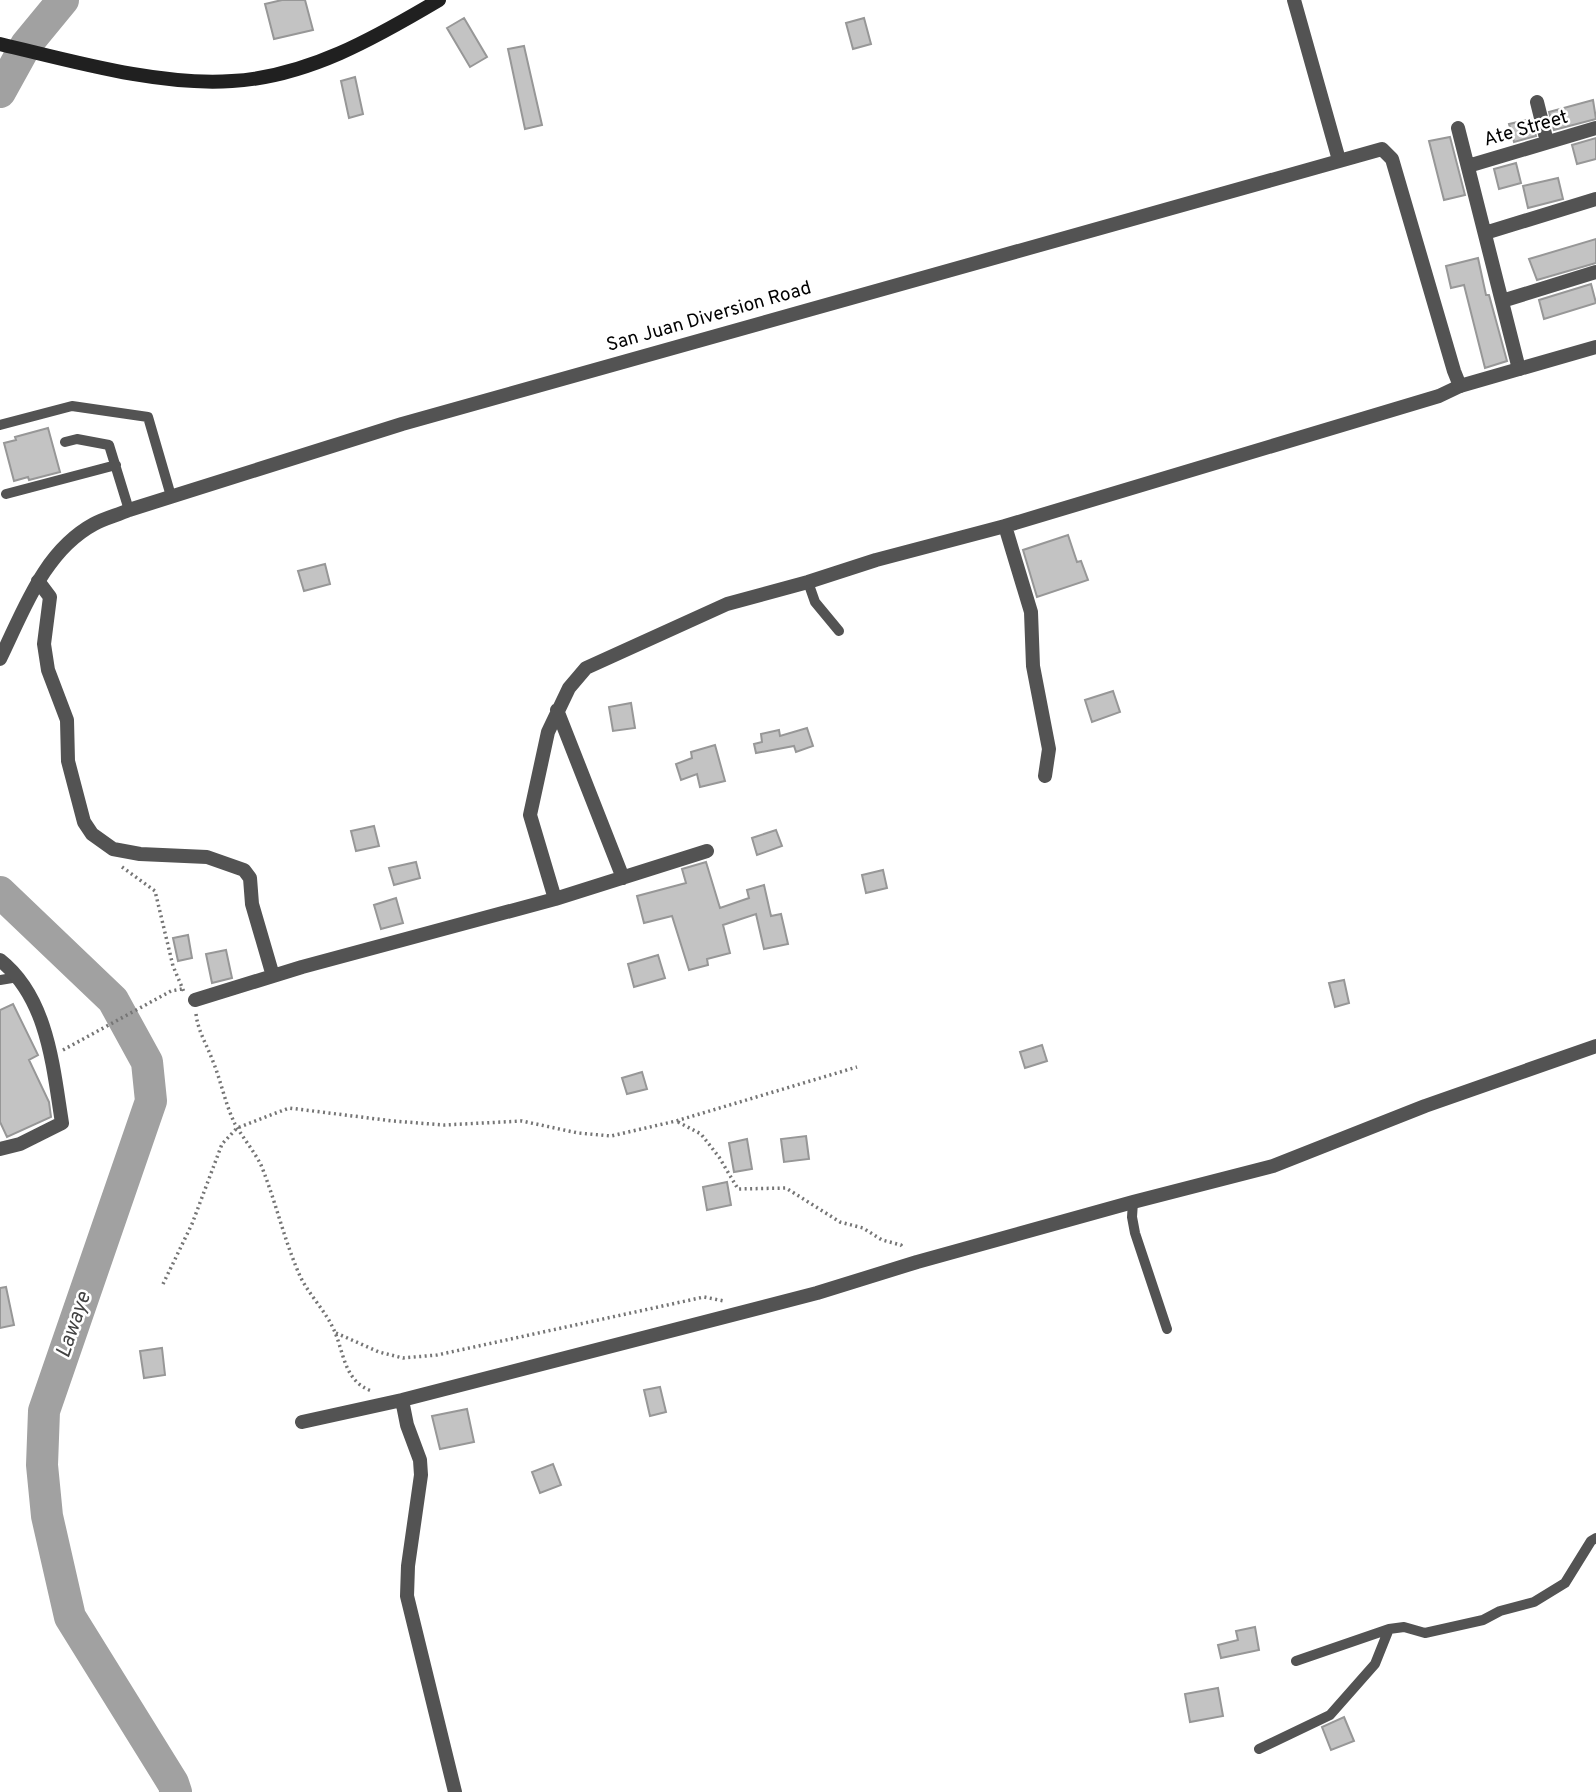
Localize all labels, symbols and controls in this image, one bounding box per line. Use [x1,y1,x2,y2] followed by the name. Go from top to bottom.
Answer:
[1481,106,1571,152] street label: Ate Street
[604,276,814,358] street label: San Juan Diversion Road
[50,1287,98,1362] water label: Lawaye

